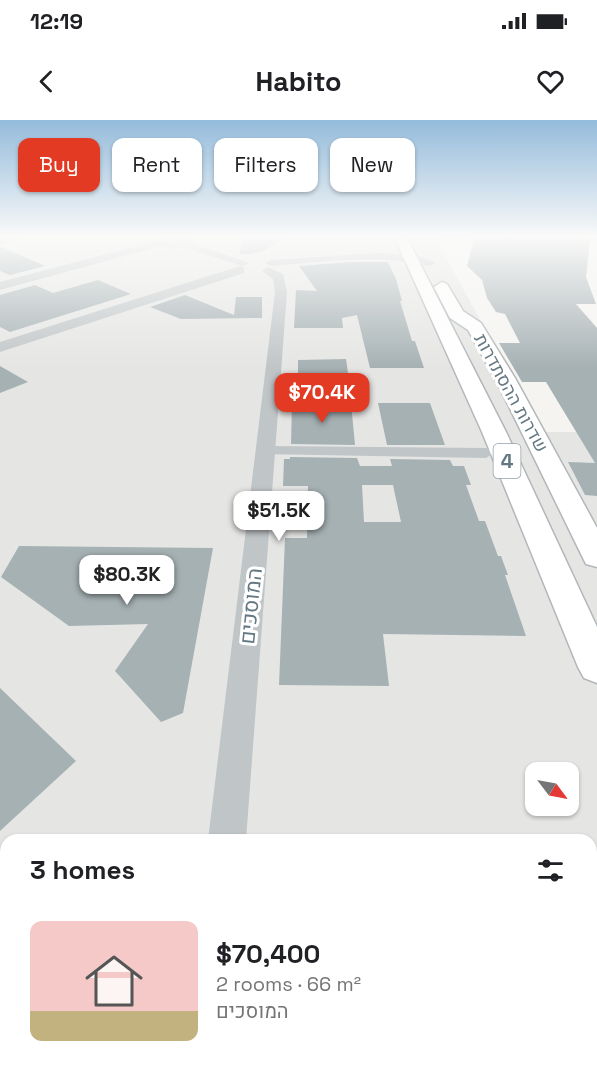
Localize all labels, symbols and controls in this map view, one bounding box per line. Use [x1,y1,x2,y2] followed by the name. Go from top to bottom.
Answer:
[30,7,83,35] text: 12:19
[255,64,342,99] text: Habito
[30,65,63,98] icon: back
[534,65,567,98] icon: heart
[18,138,100,192] chip: Buy
[112,138,202,192] chip: Rent
[214,138,318,192] chip: Filters
[330,138,415,192] chip: New
[469,329,554,456] street label: שדרות ההסתדרות
[273,373,371,424] pin: $70.4K
[288,379,356,405] text: $70.4K
[494,444,520,478] road number: 4
[230,491,328,542] pin: $51.5K
[247,497,311,523] text: $51.5K
[78,555,176,606] pin: $80.3K
[93,561,161,587] text: $80.3K
[233,567,268,645] street label: המוסכים
[525,762,579,816] north arrow
[525,762,579,816] map controls
[30,853,135,887] text: 3 homes
[534,854,567,887] icon: filters
[216,937,320,971] text: $70,400
[78,945,150,1017] icon: home
[216,971,361,997] text: 2 rooms · 66 m²
[216,998,289,1024] text: המוסכים

